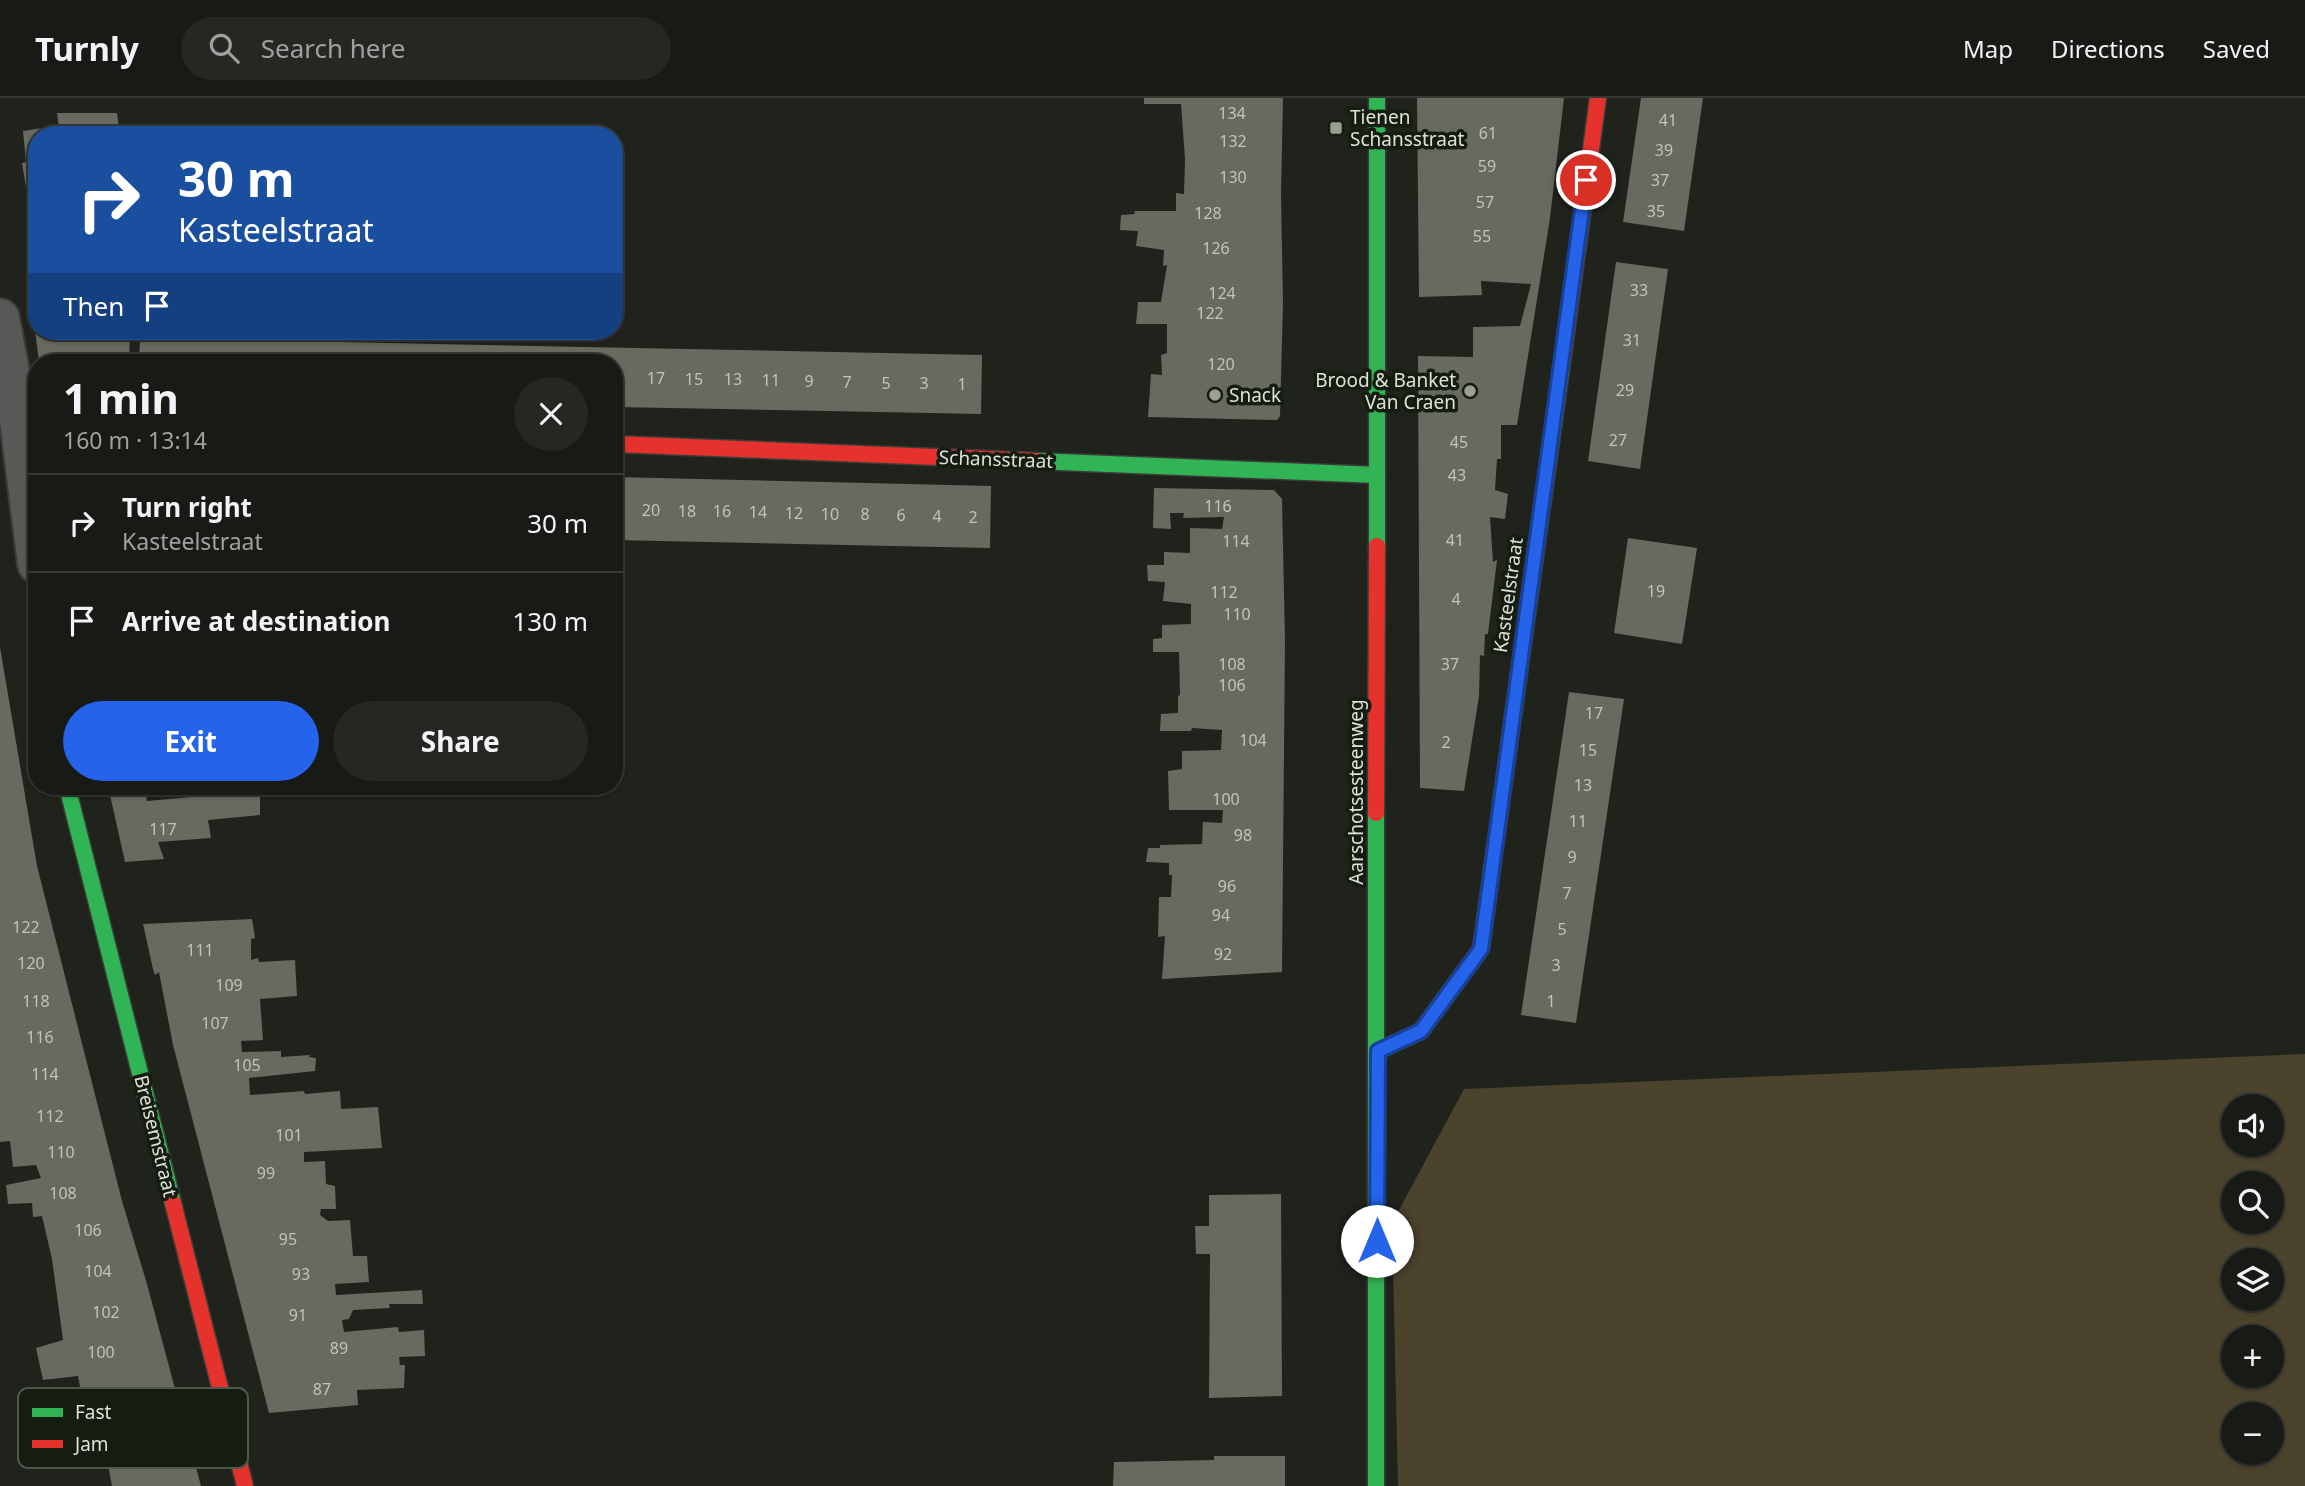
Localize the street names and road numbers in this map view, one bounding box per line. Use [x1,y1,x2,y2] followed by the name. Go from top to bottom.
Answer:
[938,444,1054,474] street label: Schansstraat
[1487,535,1529,654] street label: Kasteelstraat
[1343,699,1369,885] street label: Aarschotsesteenweg
[128,1072,184,1200] street label: Breisemstraat

